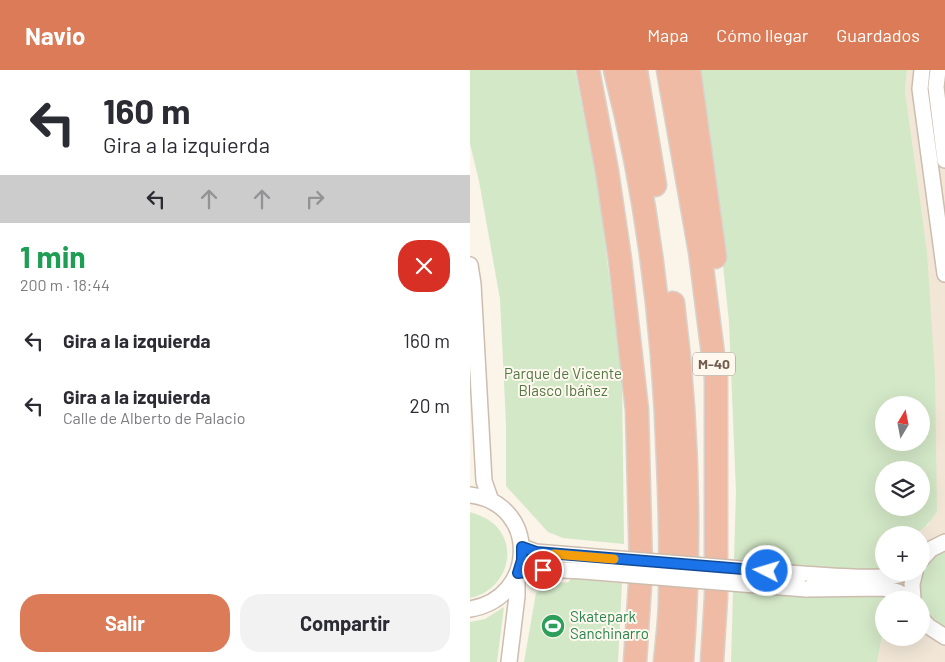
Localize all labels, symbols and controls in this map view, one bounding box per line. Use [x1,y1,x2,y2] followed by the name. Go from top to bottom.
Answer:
[25,21,85,50] text: Navio
[647,24,688,46] text: Mapa
[716,24,808,46] text: Cómo llegar
[836,24,920,46] text: Guardados
[103,89,190,131] text: 160 m
[20,90,85,155] icon: left
[103,131,270,157] text: Gira a la izquierda
[142,185,170,213] icon: left
[195,185,223,213] icon: ahead
[248,185,276,213] icon: ahead
[301,185,329,213] icon: right
[20,238,86,274] text: 1 min
[398,240,450,292] button: close
[20,275,110,294] text: 200 m · 18:44
[20,327,48,355] icon: left
[63,329,211,352] text: Gira a la izquierda
[403,329,450,352] text: 160 m
[693,352,735,376] road number: M-40
[504,364,622,399] park label: Parque de Vicente Blasco Ibáñez
[63,385,211,408] text: Gira a la izquierda
[20,392,48,420] icon: left
[410,394,450,417] text: 20 m
[875,396,930,451] north arrow
[875,396,930,646] map controls
[63,408,245,427] text: Calle de Alberto de Palacio
[875,461,930,516] button: layers
[875,526,930,581] button: +
[740,544,792,596] position arrow
[522,549,564,591] pin
[529,556,557,584] icon: arrive
[875,591,930,646] button: −
[20,594,230,652] button: Salir
[240,594,450,652] button: Compartir
[570,607,649,642] place label: Skatepark Sanchinarro
[540,613,566,639] sports icon: Skatepark Sanchinarro

